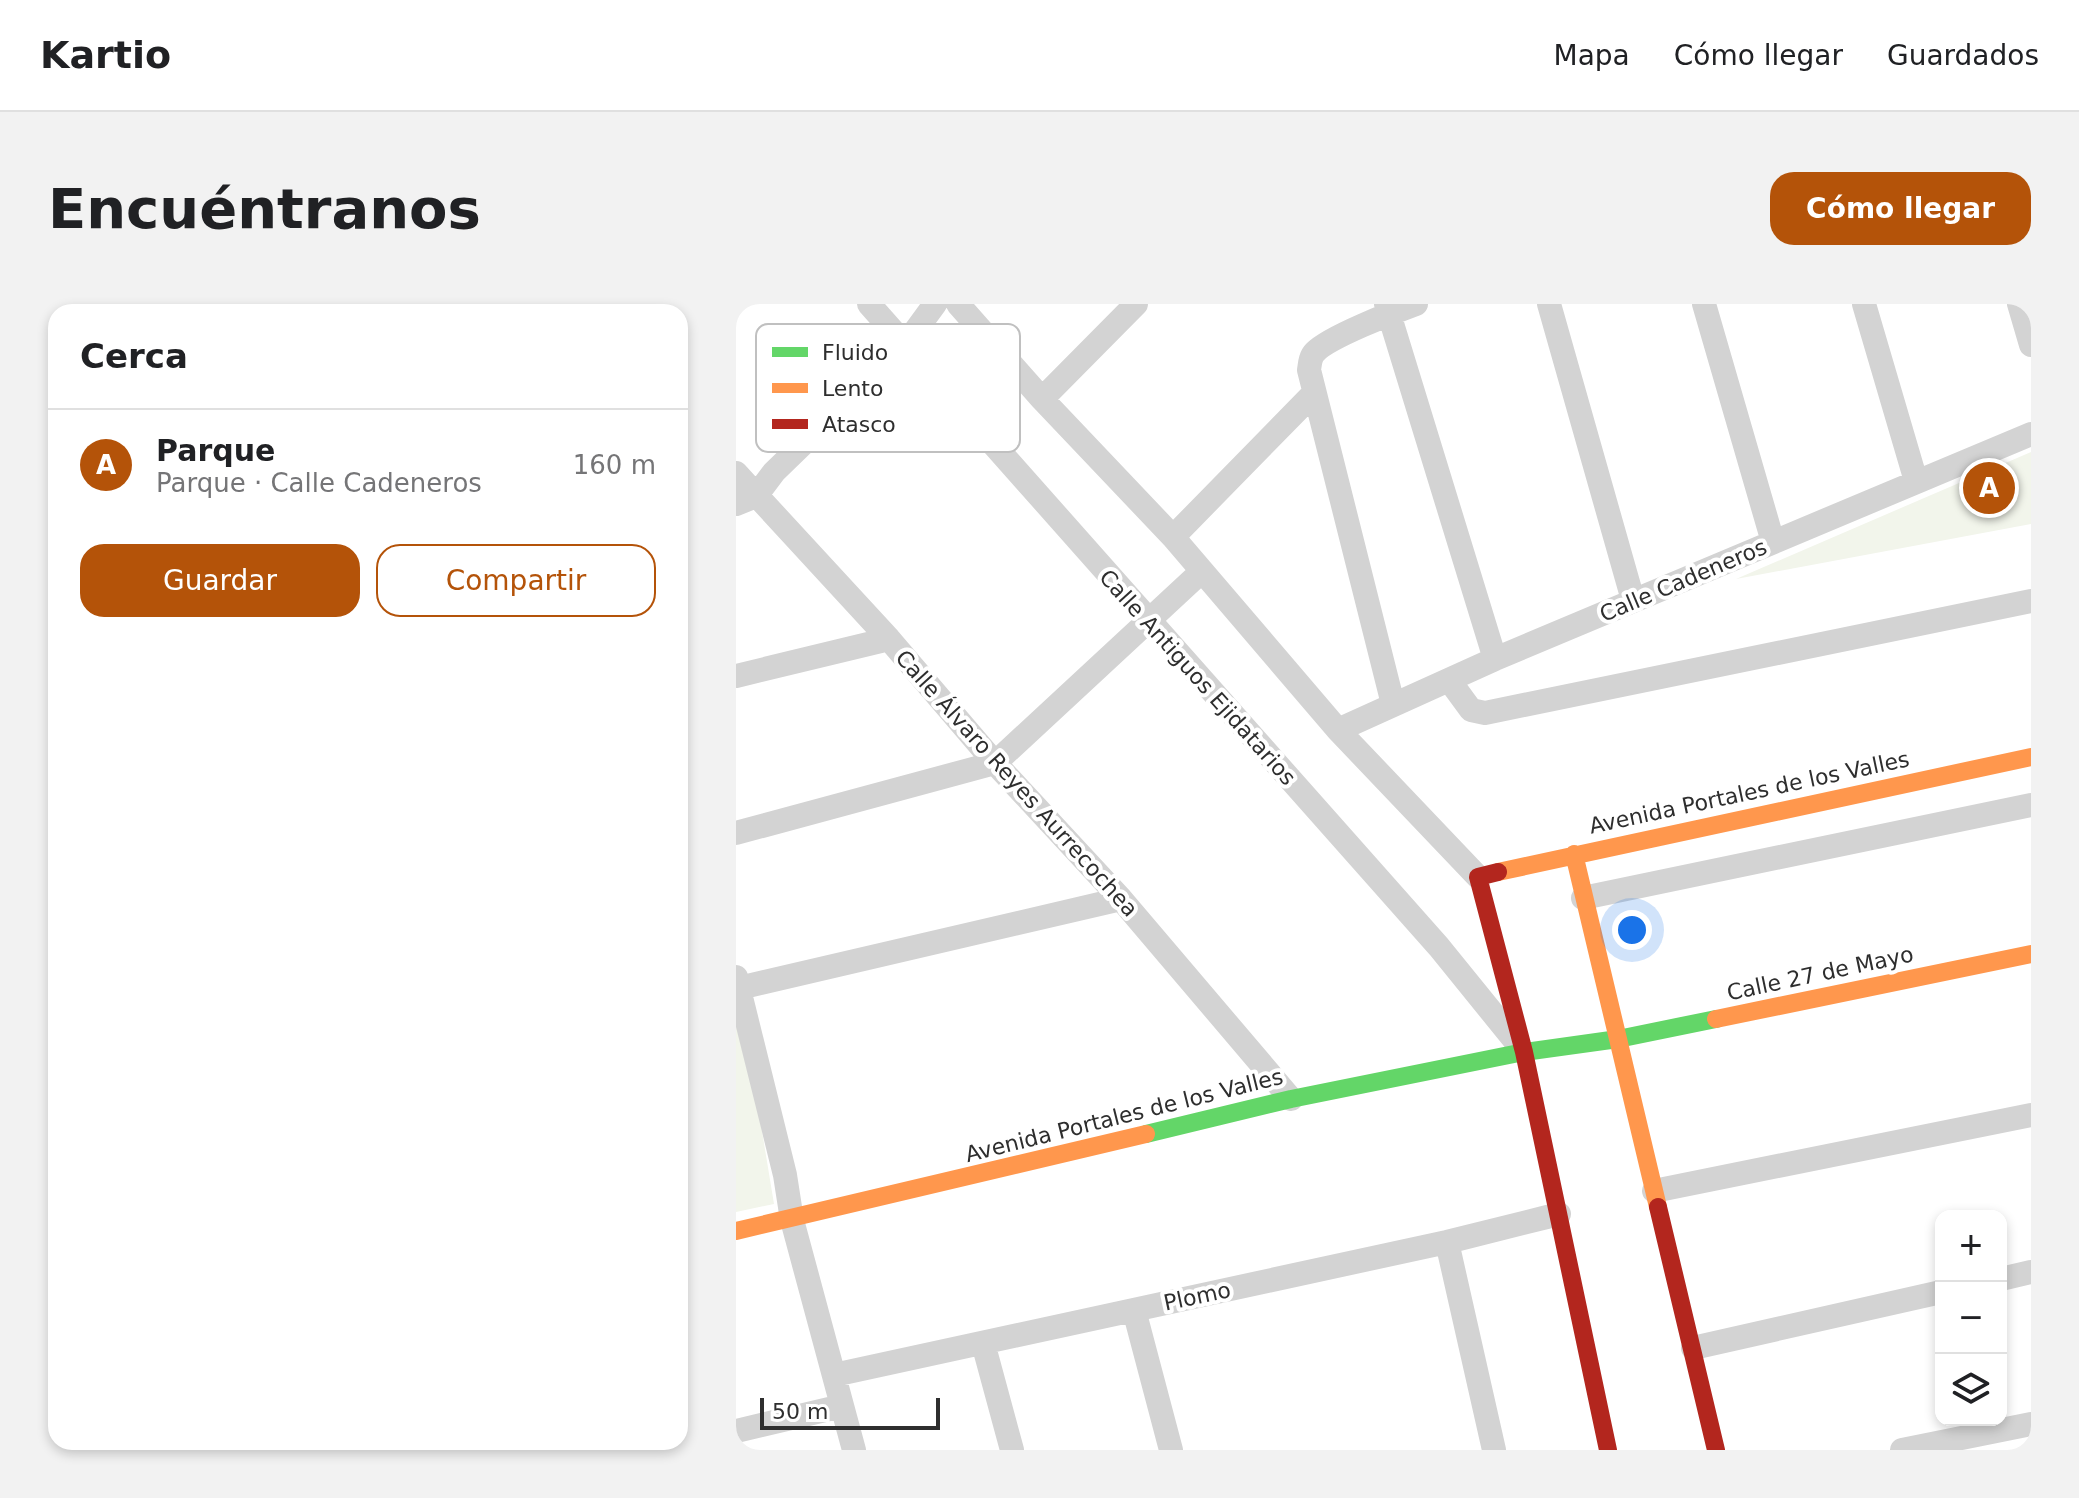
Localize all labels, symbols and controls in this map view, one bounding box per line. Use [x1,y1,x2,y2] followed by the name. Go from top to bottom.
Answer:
[40,33,171,77] text: Kartio
[1553,39,1630,72] text: Mapa
[1674,39,1843,72] text: Cómo llegar
[1887,39,2039,72] text: Guardados
[1770,172,2031,245] button: Cómo llegar
[48,176,481,241] text: Encuéntranos
[756,324,1020,452] legend
[80,336,188,376] text: Cerca
[822,340,888,365] text: Fluido
[822,376,883,401] text: Lento
[822,412,896,437] text: Atasco
[156,433,275,468] text: Parque
[96,450,116,480] text: A
[573,450,656,480] text: 160 m
[1963,458,2015,518] pin: A
[156,468,482,498] text: Parque · Calle Cadeneros
[1596,534,1770,627] street label: Calle Cadeneros
[80,544,360,617] button: Guardar
[376,544,656,617] button: Compartir
[1094,565,1301,790] street label: Calle Antiguos Ejidatarios
[890,645,1143,922] street label: Calle Álvaro Reyes Aurrecochea
[1587,746,1911,839] street label: Avenida Portales de los Valles
[1612,910,1652,950] your location
[1725,942,1916,1005] street label: Calle 27 de Mayo
[963,1064,1286,1167] street label: Avenida Portales de los Valles
[1935,1210,2007,1426] map controls
[1935,1210,2007,1282] button: +
[1161,1277,1233,1316] street label: Plomo
[1935,1282,2007,1354] button: −
[1935,1354,2007,1426] button: layers
[760,1394,940,1430] scale bar
[772,1399,828,1424] text: 50 m

